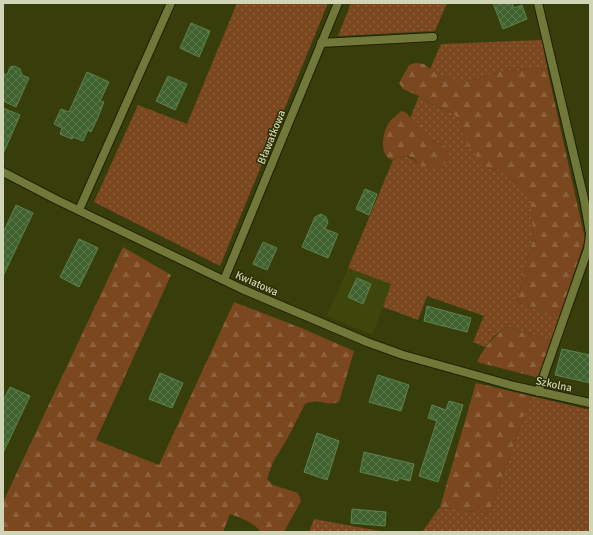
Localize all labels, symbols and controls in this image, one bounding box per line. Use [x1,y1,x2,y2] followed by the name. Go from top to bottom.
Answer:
[255,108,288,166] street label: Bławatkowa
[233,268,281,299] street label: Kwiatowa
[535,374,574,395] street label: Szkolna

